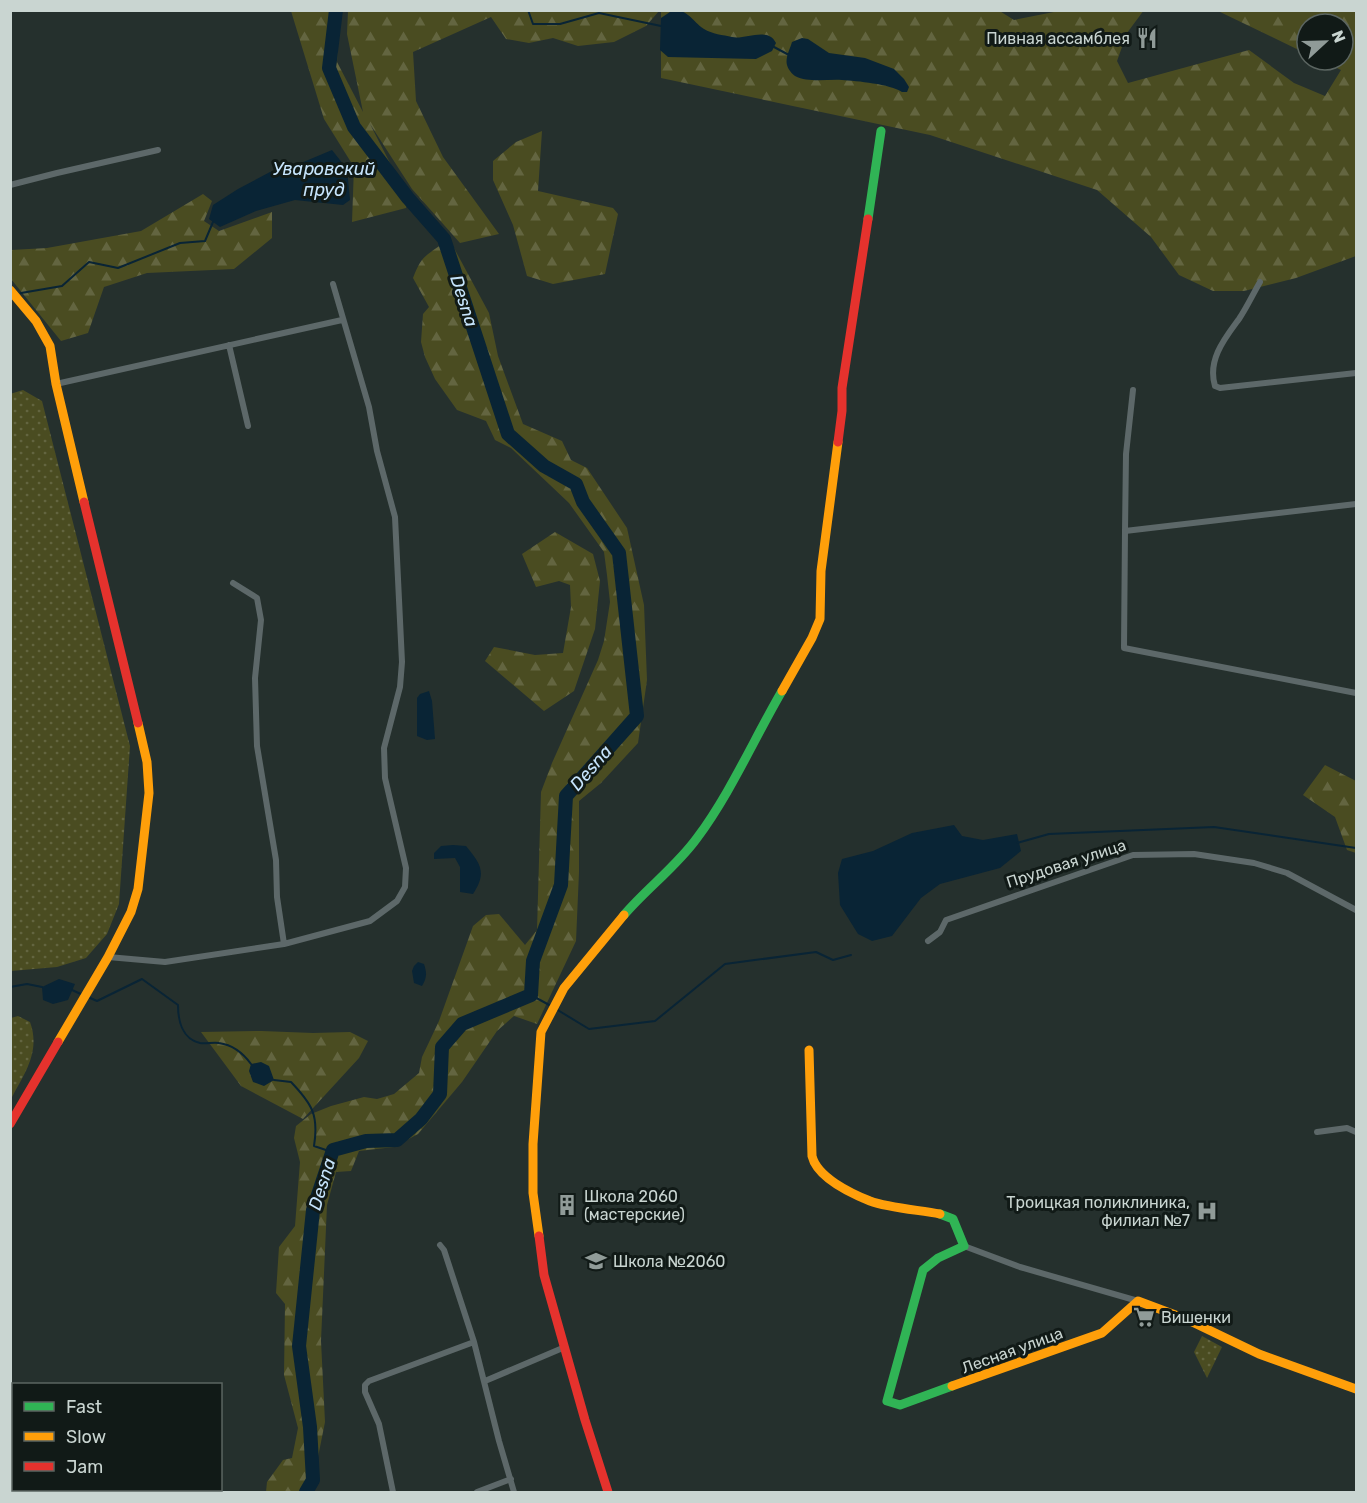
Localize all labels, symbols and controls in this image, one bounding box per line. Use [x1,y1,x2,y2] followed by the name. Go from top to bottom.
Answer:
[1295,12,1355,72] north arrow
[1135,26,1159,50] restaurant icon: Пивная ассамблея
[1327,28,1349,45] text: N
[986,29,1130,48] place label: Пивная ассамблея
[273,158,376,201] water label: Уваровский пруд
[445,272,483,330] water label: Desna
[565,740,617,795] water label: Desna
[1004,835,1128,892] street label: Прудовая улица
[304,1155,340,1213] water label: Desna
[584,1187,685,1224] place label: Школа 2060 (мастерские)
[555,1193,579,1217] building icon: Школа 2060 (мастерские)
[1006,1193,1190,1230] place label: Троицкая поликлиника, филиал №7
[1195,1199,1219,1223] hospital icon: Троицкая поликлиника, филиал №7
[584,1249,608,1273] school or university icon: Школа №2060
[613,1252,725,1271] place label: Школа №2060
[1132,1305,1156,1329] supermarket icon: Вишенки
[1161,1308,1231,1327] place label: Вишенки
[959,1323,1065,1378] street label: Лесная улица
[12,1383,222,1491] legend
[66,1396,102,1418] text: Fast
[66,1426,106,1448] text: Slow
[66,1456,103,1478] text: Jam

